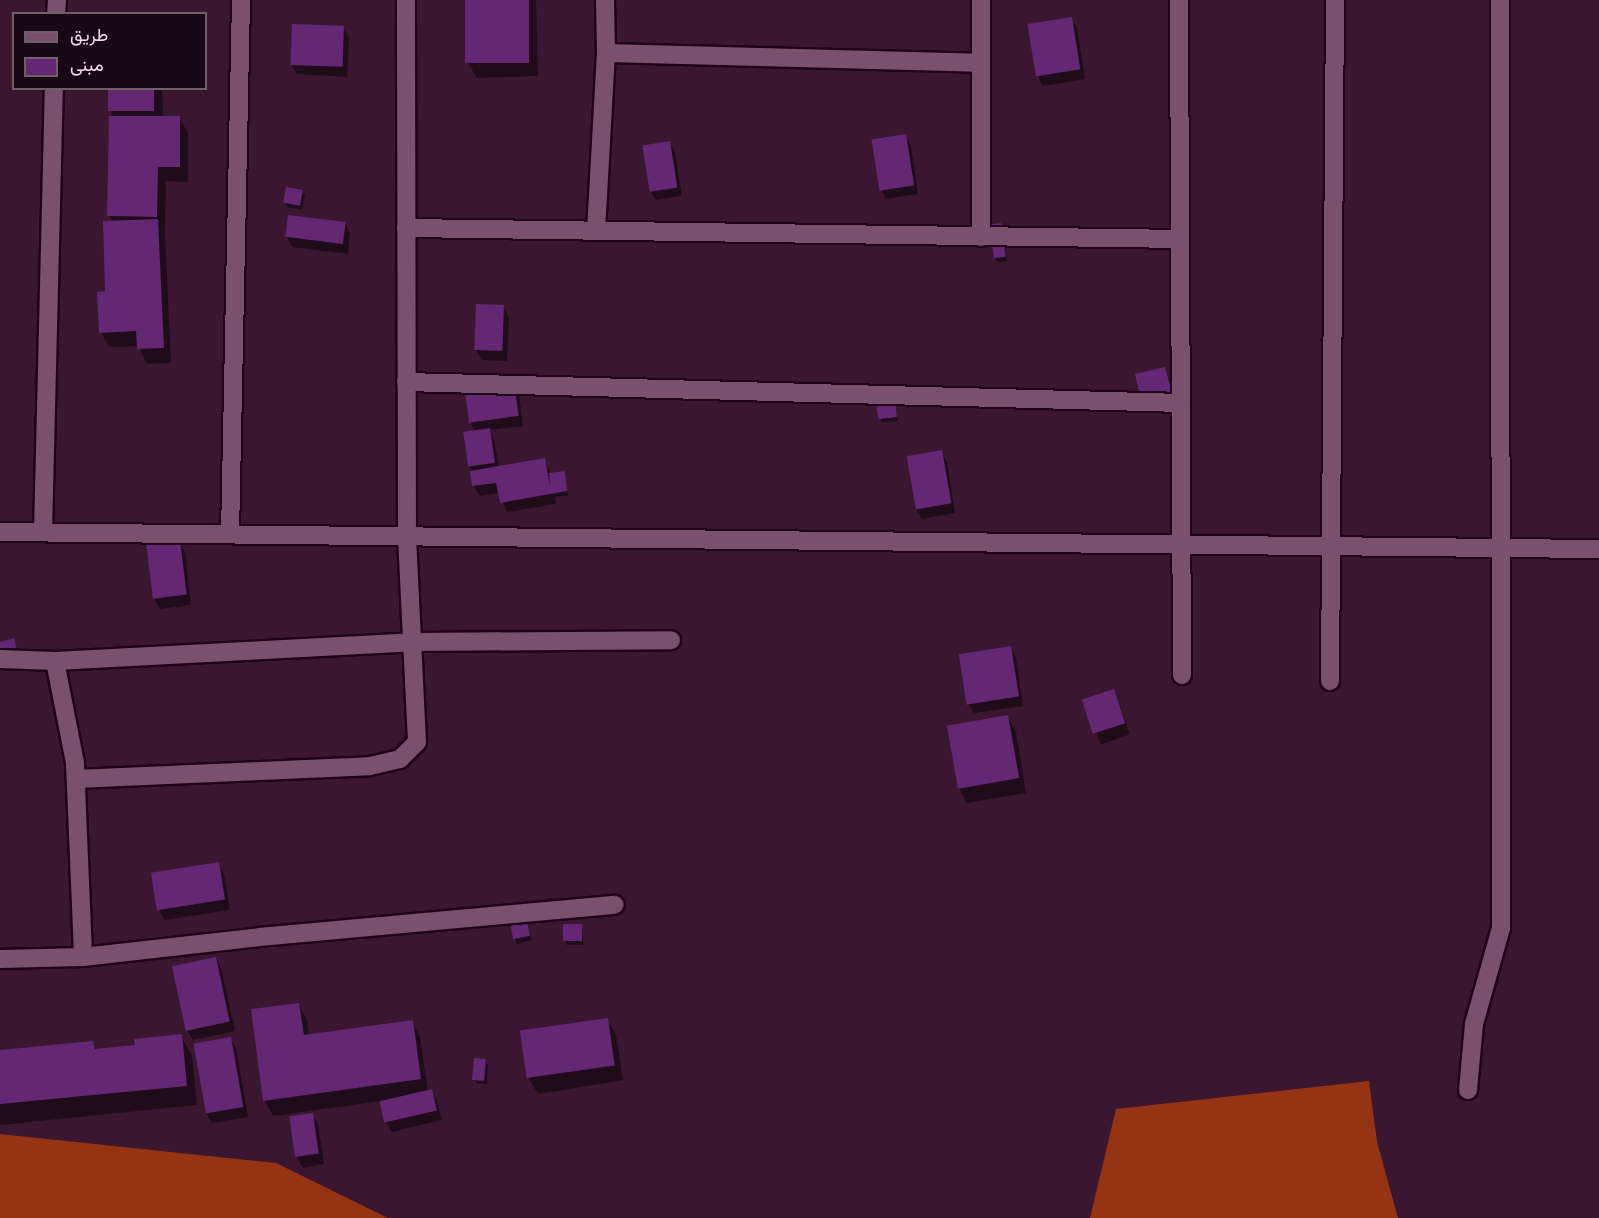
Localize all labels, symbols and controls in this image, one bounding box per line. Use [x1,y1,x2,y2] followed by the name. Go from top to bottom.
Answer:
[12,12,207,90] legend
[70,24,108,46] text: طريق
[70,54,104,76] text: مبنى

